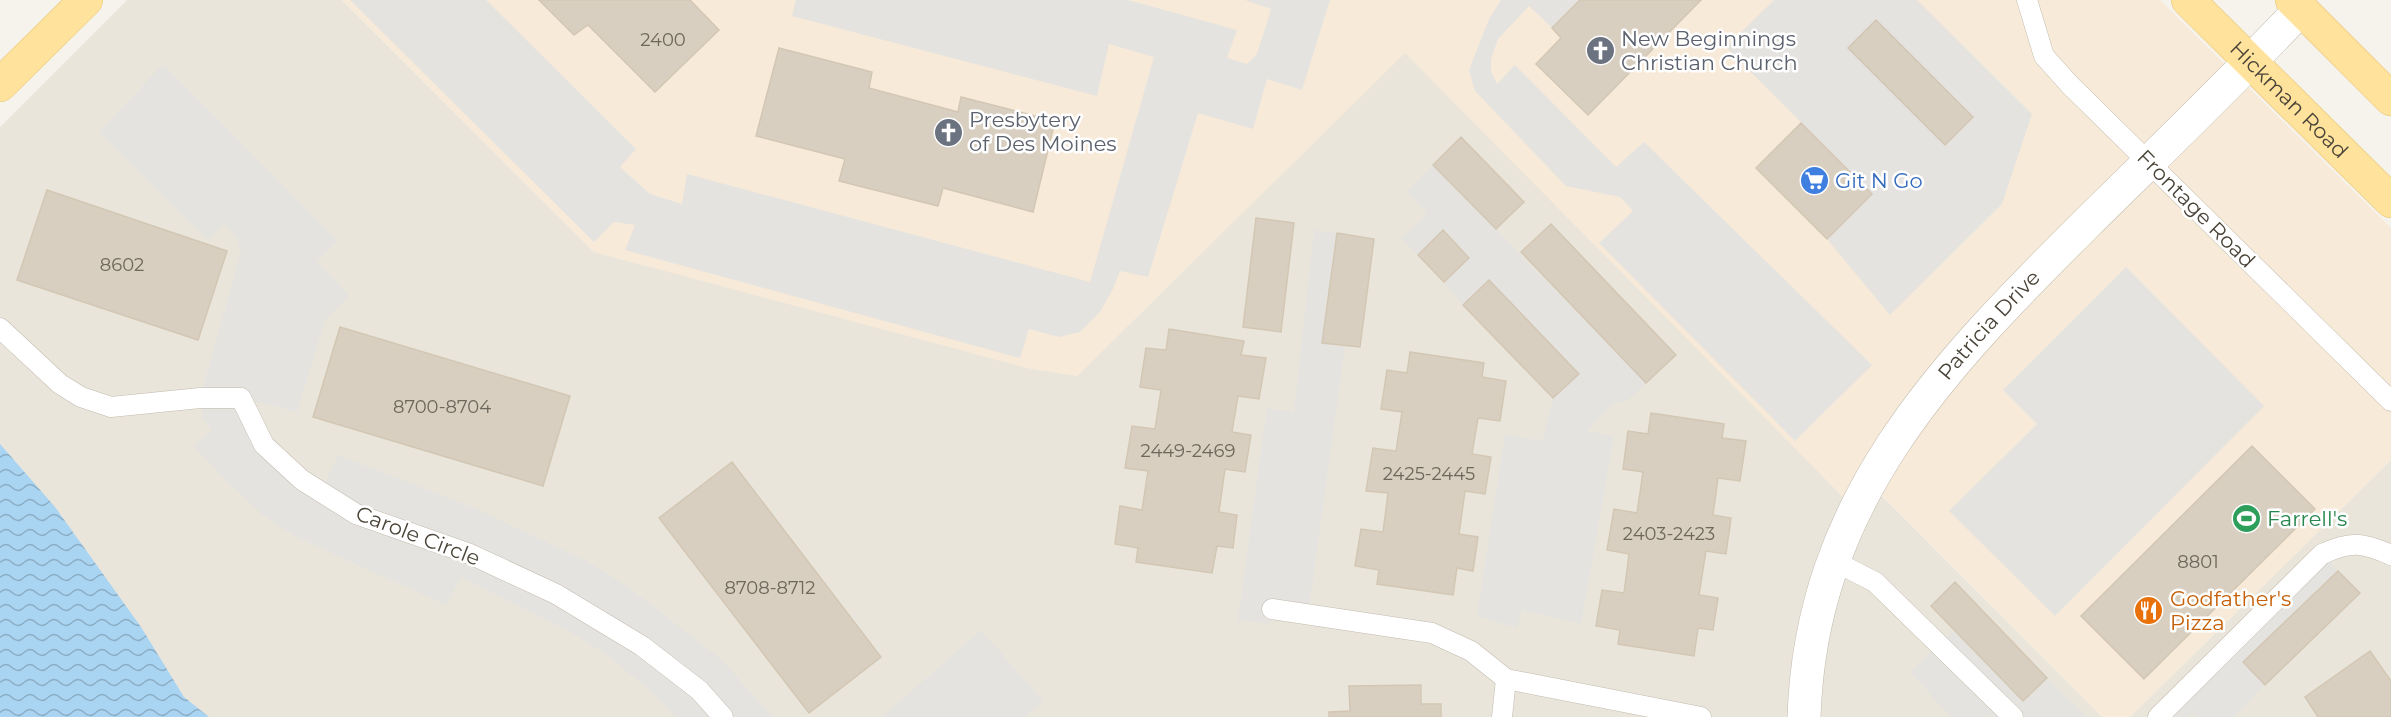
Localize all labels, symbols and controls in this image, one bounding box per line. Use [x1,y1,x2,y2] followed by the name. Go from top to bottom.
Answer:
[1621,26,1798,75] place label: New Beginnings Christian Church
[640,29,686,51] house number: 2400
[1584,35,1616,67] church icon: New Beginnings Christian Church
[2225,36,2354,163] street label: Hickman Road
[969,107,1117,156] place label: Presbytery of Des Moines
[932,116,964,148] church icon: Presbytery of Des Moines
[2132,144,2261,273] street label: Frontage Road
[1798,165,1830,197] supermarket icon: Git N Go
[1835,168,1923,193] place label: Git N Go
[100,254,144,276] house number: 8602
[1932,265,2045,385] street label: Patricia Drive
[393,396,491,418] house number: 8700-8704
[1141,440,1235,462] house number: 2449-2469
[1383,463,1475,485] house number: 2425-2445
[353,500,484,571] street label: Carole Circle
[2230,503,2262,535] sports icon: Farrell's
[2267,506,2347,531] place label: Farrell's
[1623,523,1715,545] house number: 2403-2423
[2177,551,2219,573] house number: 8801
[725,577,816,599] house number: 8708-8712
[2170,586,2291,635] place label: Godfather's Pizza
[2133,595,2165,627] restaurant icon: Godfather's Pizza

